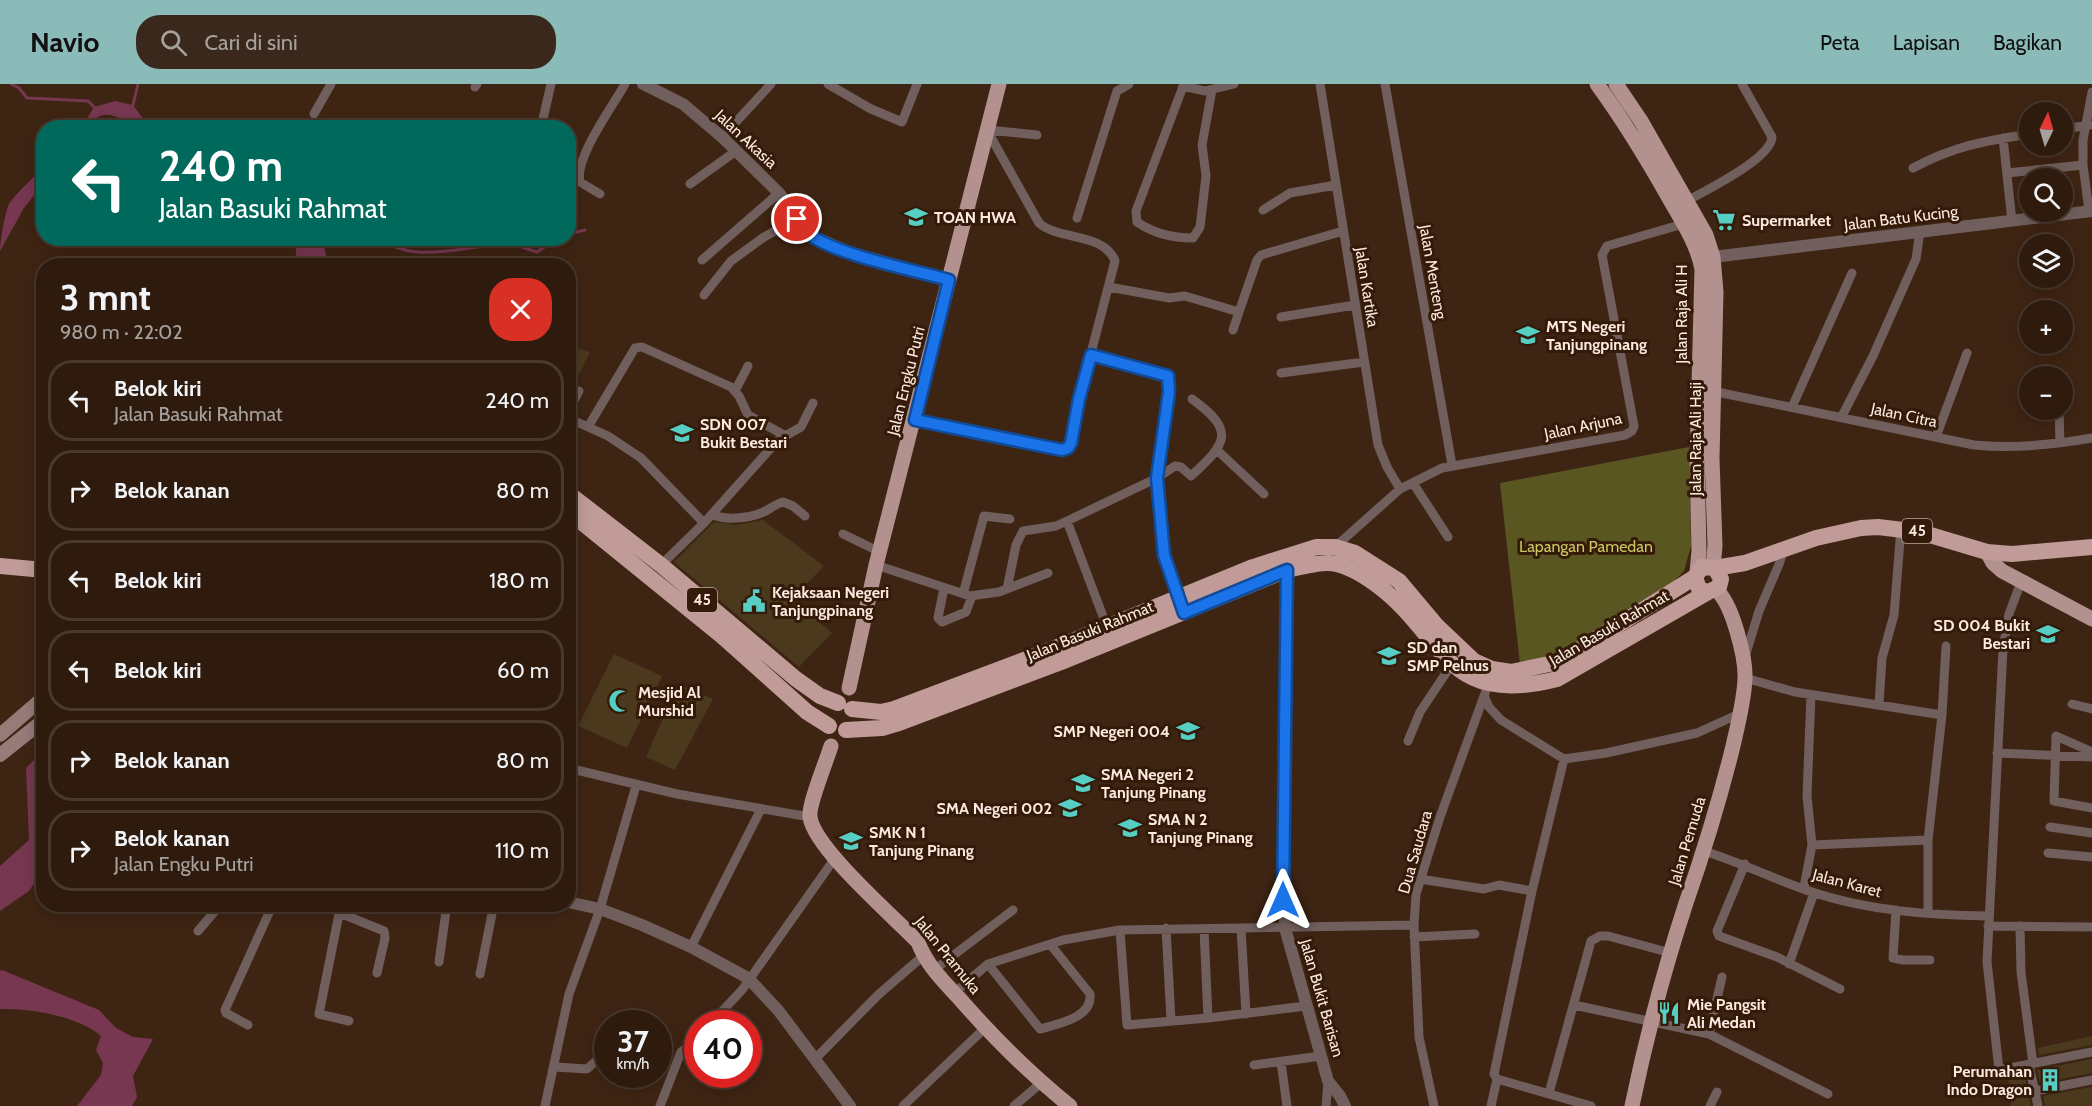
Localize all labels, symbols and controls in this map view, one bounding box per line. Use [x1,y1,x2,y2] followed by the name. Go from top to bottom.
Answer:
[136,15,556,69] search box
[30,25,100,59] text: Navio
[157,26,190,59] icon: search
[205,29,298,56] text: Cari di sini
[1820,30,1860,55] text: Peta
[1893,30,1960,55] text: Lapisan
[1993,30,2062,55] text: Bagikan
[2019,102,2073,156] north arrow
[2019,102,2073,420] map controls
[710,105,781,173] street label: Jalan Akasia
[159,140,283,192] text: 240 m
[60,144,138,222] icon: left
[2019,168,2073,222] button: search
[159,192,387,225] text: Jalan Basuki Rahmat
[771,193,822,244] pin
[1842,201,1960,235] street label: Jalan Batu Kucing
[780,202,813,235] icon: arrive
[903,204,929,230] school or university icon: TOAN HWA
[1711,207,1737,233] supermarket icon: Supermarket
[934,208,1016,227] place label: TOAN HWA
[1742,211,1832,230] place label: Supermarket
[1415,222,1451,322] street label: Jalan Menteng
[2019,234,2073,288] button: layers
[1351,245,1383,329] street label: Jalan Kartika
[1672,264,1691,365] street label: Jalan Raja Ali H
[60,275,151,319] text: 3 mnt
[489,278,552,341] button: close
[2019,300,2073,354] button: +
[1546,317,1647,354] place label: MTS Negeri Tanjungpinang
[60,320,183,344] text: 980 m · 22:02
[1515,322,1541,348] school or university icon: MTS Negeri Tanjungpinang
[883,325,929,438] street label: Jalan Engku Putri
[2019,366,2073,420] button: −
[114,375,201,402] text: Belok kiri
[1686,382,1705,497] street label: Jalan Raja Ali Haji
[63,384,96,417] icon: left
[485,387,549,414] text: 240 m
[1868,398,1939,431] street label: Jalan Citra
[114,402,283,426] text: Jalan Basuki Rahmat
[1541,408,1624,444] street label: Jalan Arjuna
[700,415,787,452] place label: SDN 007 Bukit Bestari
[669,420,695,446] school or university icon: SDN 007 Bukit Bestari
[63,474,96,507] icon: right
[114,477,230,504] text: Belok kanan
[496,477,549,504] text: 80 m
[1902,519,1932,543] road number: 45
[1519,537,1653,556] park label: Lapangan Pamedan
[63,564,96,597] icon: left
[114,567,201,594] text: Belok kiri
[489,567,549,594] text: 180 m
[772,583,889,620] place label: Kejaksaan Negeri Tanjungpinang
[1545,586,1673,670] street label: Jalan Basuki Rahmat
[687,588,717,612] road number: 45
[741,588,767,614] public building icon: Kejaksaan Negeri Tanjungpinang
[1023,597,1157,665] street label: Jalan Basuki Rahmat
[1934,616,2030,653] place label: SD 004 Bukit Bestari
[2035,621,2061,647] school or university icon: SD 004 Bukit Bestari
[1407,638,1489,675] place label: SD dan SMP Pelnus
[1376,643,1402,669] school or university icon: SD dan SMP Pelnus
[63,654,96,687] icon: left
[114,657,201,684] text: Belok kiri
[497,657,549,684] text: 60 m
[638,683,701,720] place label: Mesjid Al Murshid
[607,688,633,714] mosque icon: Mesjid Al Murshid
[1175,718,1201,744] school or university icon: SMP Negeri 004
[1054,722,1170,741] place label: SMP Negeri 004
[63,744,96,777] icon: right
[114,747,230,774] text: Belok kanan
[496,747,549,774] text: 80 m
[1101,765,1206,802] place label: SMA Negeri 2 Tanjung Pinang
[1070,770,1096,796] school or university icon: SMA Negeri 2 Tanjung Pinang
[1664,794,1710,889] street label: Jalan Pemuda
[1057,795,1083,821] school or university icon: SMA Negeri 002
[936,799,1052,818] place label: SMA Negeri 002
[1394,808,1436,896] street label: Dua Saudara
[1148,810,1253,847] place label: SMA N 2 Tanjung Pinang
[1117,815,1143,841] school or university icon: SMA N 2 Tanjung Pinang
[869,823,974,860] place label: SMK N 1 Tanjung Pinang
[114,825,230,852] text: Belok kanan
[838,828,864,854] school or university icon: SMK N 1 Tanjung Pinang
[63,834,96,867] icon: right
[495,837,549,864] text: 110 m
[114,852,254,876] text: Jalan Engku Putri
[1809,864,1884,901] street label: Jalan Karet
[1251,868,1315,932] position arrow
[910,912,985,998] street label: Jalan Pramuka
[1296,936,1348,1059] street label: Jalan Bukit Barisan
[1687,995,1767,1032] place label: Mie Pangsit Ali Medan
[1656,1000,1682,1026] restaurant icon: Mie Pangsit Ali Medan
[684,1010,762,1088] speed limit sign: 40
[617,1023,649,1060] text: 37
[617,1055,649,1073] text: km/h
[1946,1062,2032,1099] place label: Perumahan Indo Dragon
[2037,1067,2063,1093] building icon: Perumahan Indo Dragon

